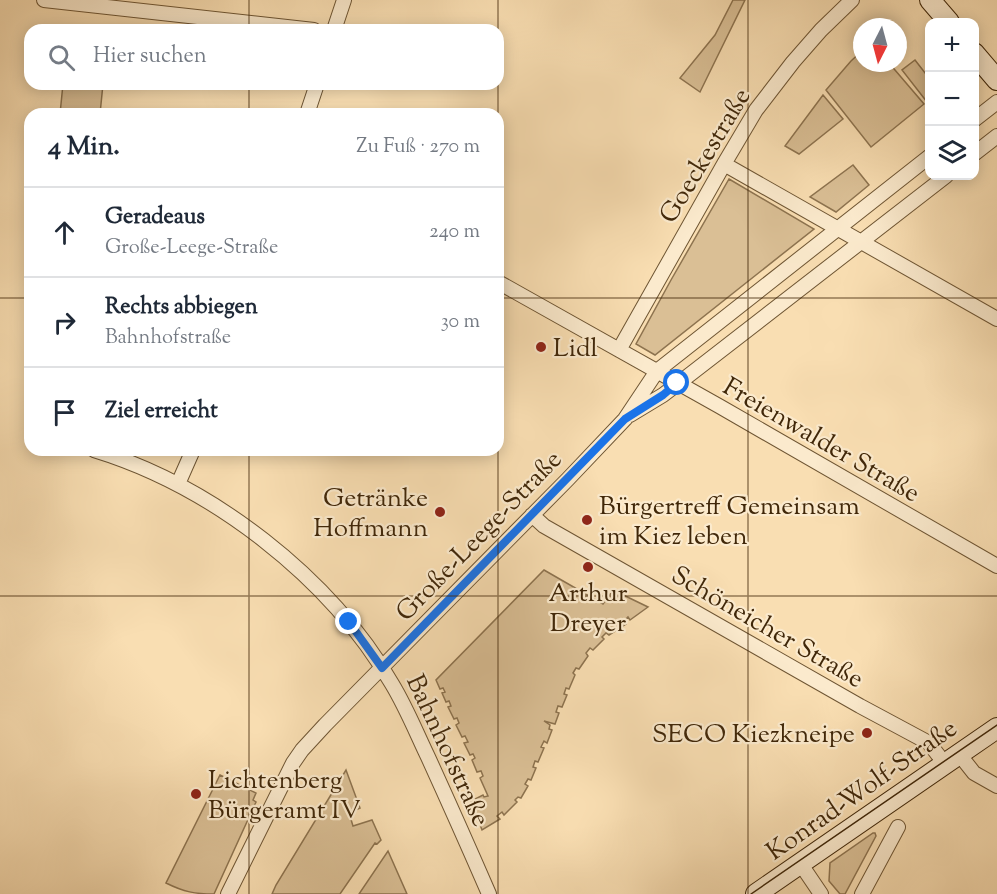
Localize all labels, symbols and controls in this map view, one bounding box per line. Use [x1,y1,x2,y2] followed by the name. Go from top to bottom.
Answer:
[853,18,907,72] north arrow
[925,18,979,180] map controls
[925,18,979,72] button: +
[24,24,504,90] search box
[45,41,78,74] icon: search
[93,41,207,73] text: Hier suchen
[925,72,979,126] button: −
[651,82,761,231] street label: Goeckestraße
[925,126,979,180] button: layers
[48,129,120,166] text: 4 Min.
[356,133,480,162] text: Zu Fuß · 270 m
[105,202,205,234] text: Geradeaus
[48,216,81,249] icon: ahead
[429,218,480,247] text: 240 m
[105,234,278,263] text: Große-Leege-Straße
[105,292,258,324] text: Rechts abbiegen
[48,306,81,339] icon: right
[441,308,480,337] text: 30 m
[105,324,231,353] text: Bahnhofstraße
[553,331,598,368] place label: Lidl
[534,340,548,354] marker: Lidl
[663,369,689,395] route start
[715,370,926,513] street label: Freienwalder Straße
[48,396,81,429] icon: arrive
[105,396,218,428] text: Ziel erreicht
[388,443,571,631] street label: Große-Leege-Straße
[313,481,428,548] place label: Getränke Hoffmann
[599,489,860,556] place label: Bürgertreff Gemeinsam im Kiez leben
[433,505,447,519] marker: Getränke Hoffmann
[580,513,594,527] marker: Bürgertreff Gemeinsam im Kiez leben
[664,558,870,698] street label: Schöneicher Straße
[581,560,595,574] marker: Arthur Dreyer
[549,576,628,643] place label: Arthur Dreyer
[335,608,361,634] route end
[395,669,498,833] street label: Bahnhofstraße
[759,711,965,871] street label: Konrad-Wolf-Straße
[652,717,855,754] place label: SECO Kiezkneipe
[860,726,874,740] marker: SECO Kiezkneipe
[208,763,361,830] place label: Lichtenberg Bürgeramt IV
[189,787,203,801] marker: Lichtenberg Bürgeramt IV

